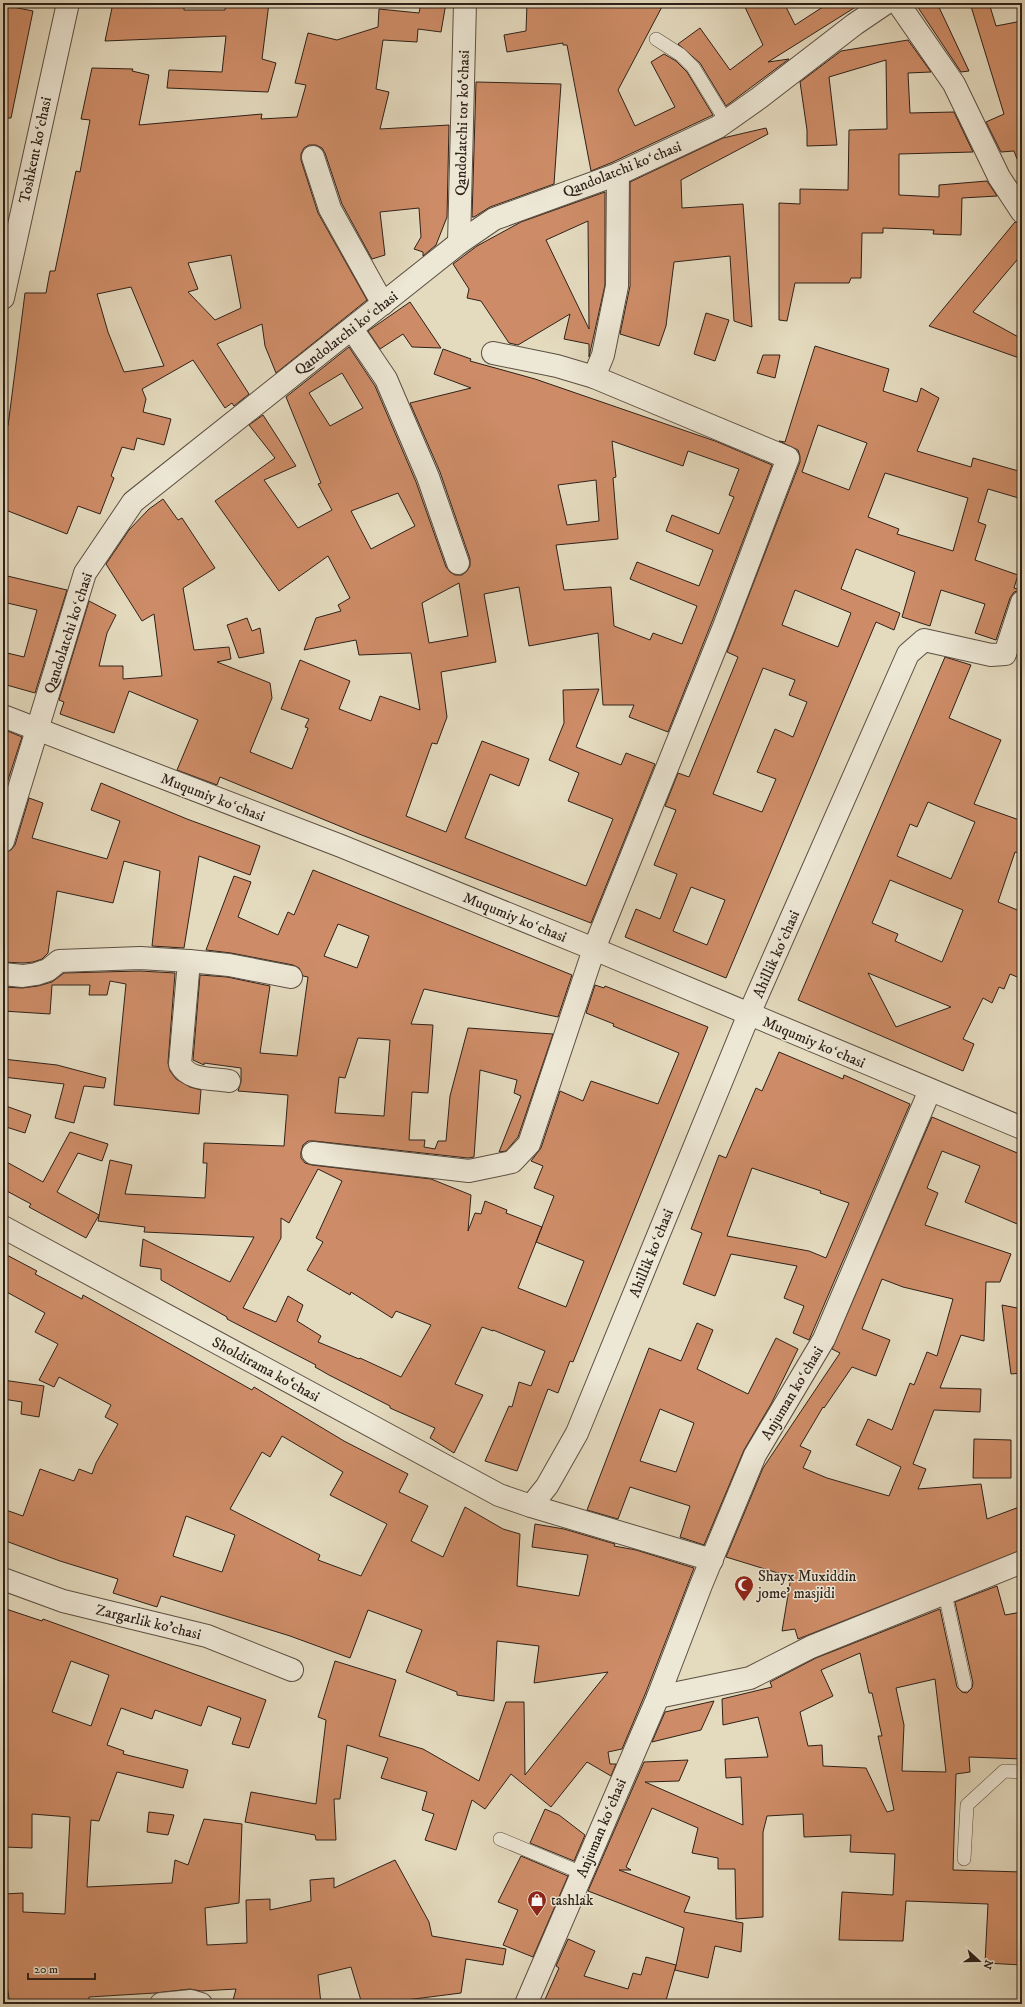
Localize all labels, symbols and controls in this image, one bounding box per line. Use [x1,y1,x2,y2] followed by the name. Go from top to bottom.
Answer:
[451,50,474,196] street label: Qandolatchi tor ko‘chasi
[15,95,56,205] street label: Toshkent koʻchasi
[560,137,684,202] street label: Qandolatchi koʻchasi
[291,287,402,380] street label: Qandolatchi koʻchasi
[40,570,97,696] street label: Qandolatchi koʻchasi
[158,769,268,826] street label: Muqumiy koʻchasi
[460,888,569,947] street label: Muqumiy koʻchasi
[749,907,804,1001] street label: Ahillik koʻchasi
[759,1012,868,1073] street label: Muqumiy koʻchasi
[625,1206,678,1300] street label: Ahillik koʻchasi
[209,1333,323,1406] street label: Sholdirama ko‘chasi
[757,1343,828,1444] street label: Anjuman koʻchasi
[756,1567,857,1603] place label: Shayx Muxiddin jome' masjidi
[733,1574,755,1602] mosque icon: Shayx Muxiddin jome' masjidi
[94,1600,203,1644] street label: Zargarlik ko'chasi
[572,1776,631,1881] street label: Anjuman koʻchasi
[526,1889,548,1917] shop icon: tashlak
[551,1891,594,1910] place label: tashlak
[959,1941,999,1981] north arrow
[28,1955,95,1981] scale bar
[979,1958,996,1971] text: N
[34,1962,58,1977] text: 20 m

